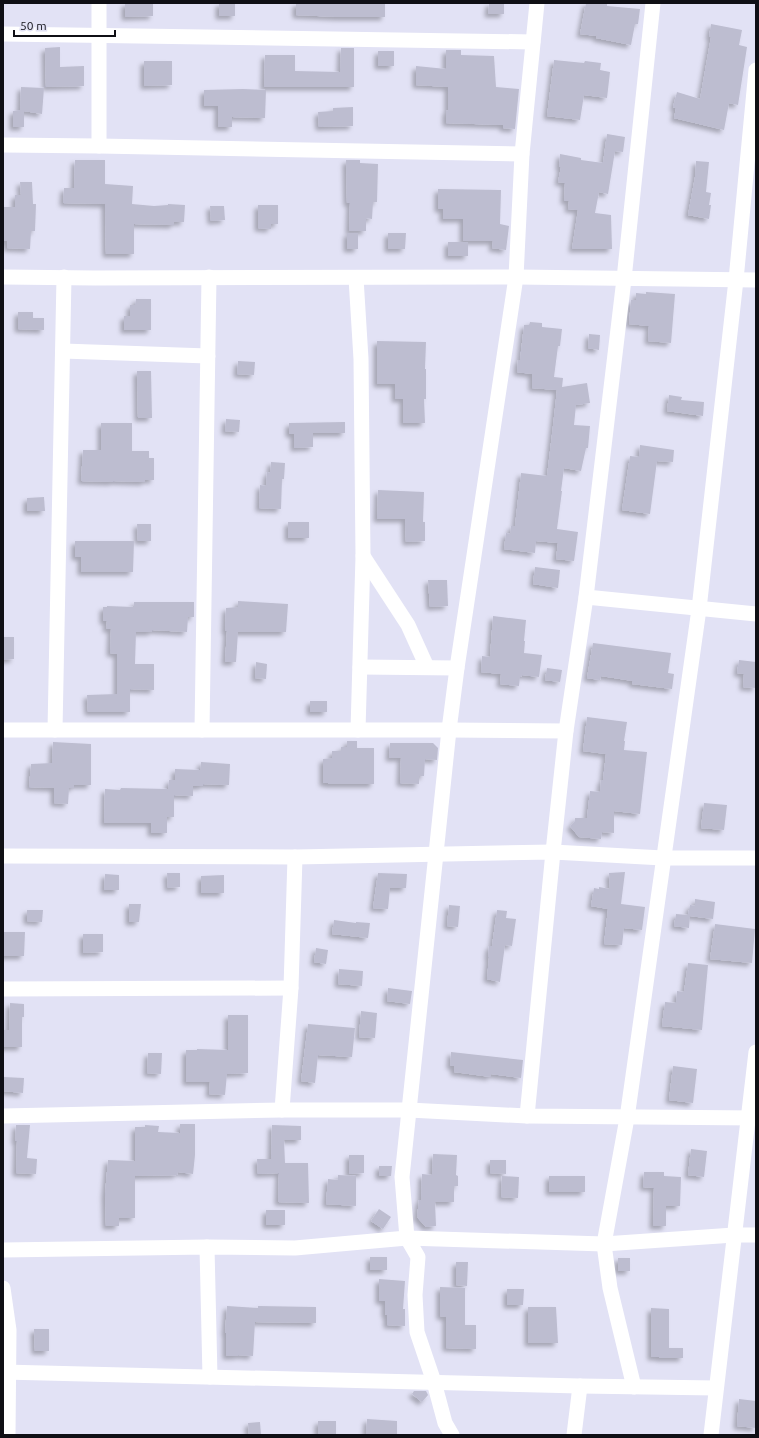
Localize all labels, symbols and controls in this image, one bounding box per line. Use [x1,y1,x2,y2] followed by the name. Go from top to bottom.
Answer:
[14,12,115,38] scale bar
[20,19,47,32] text: 50 m

